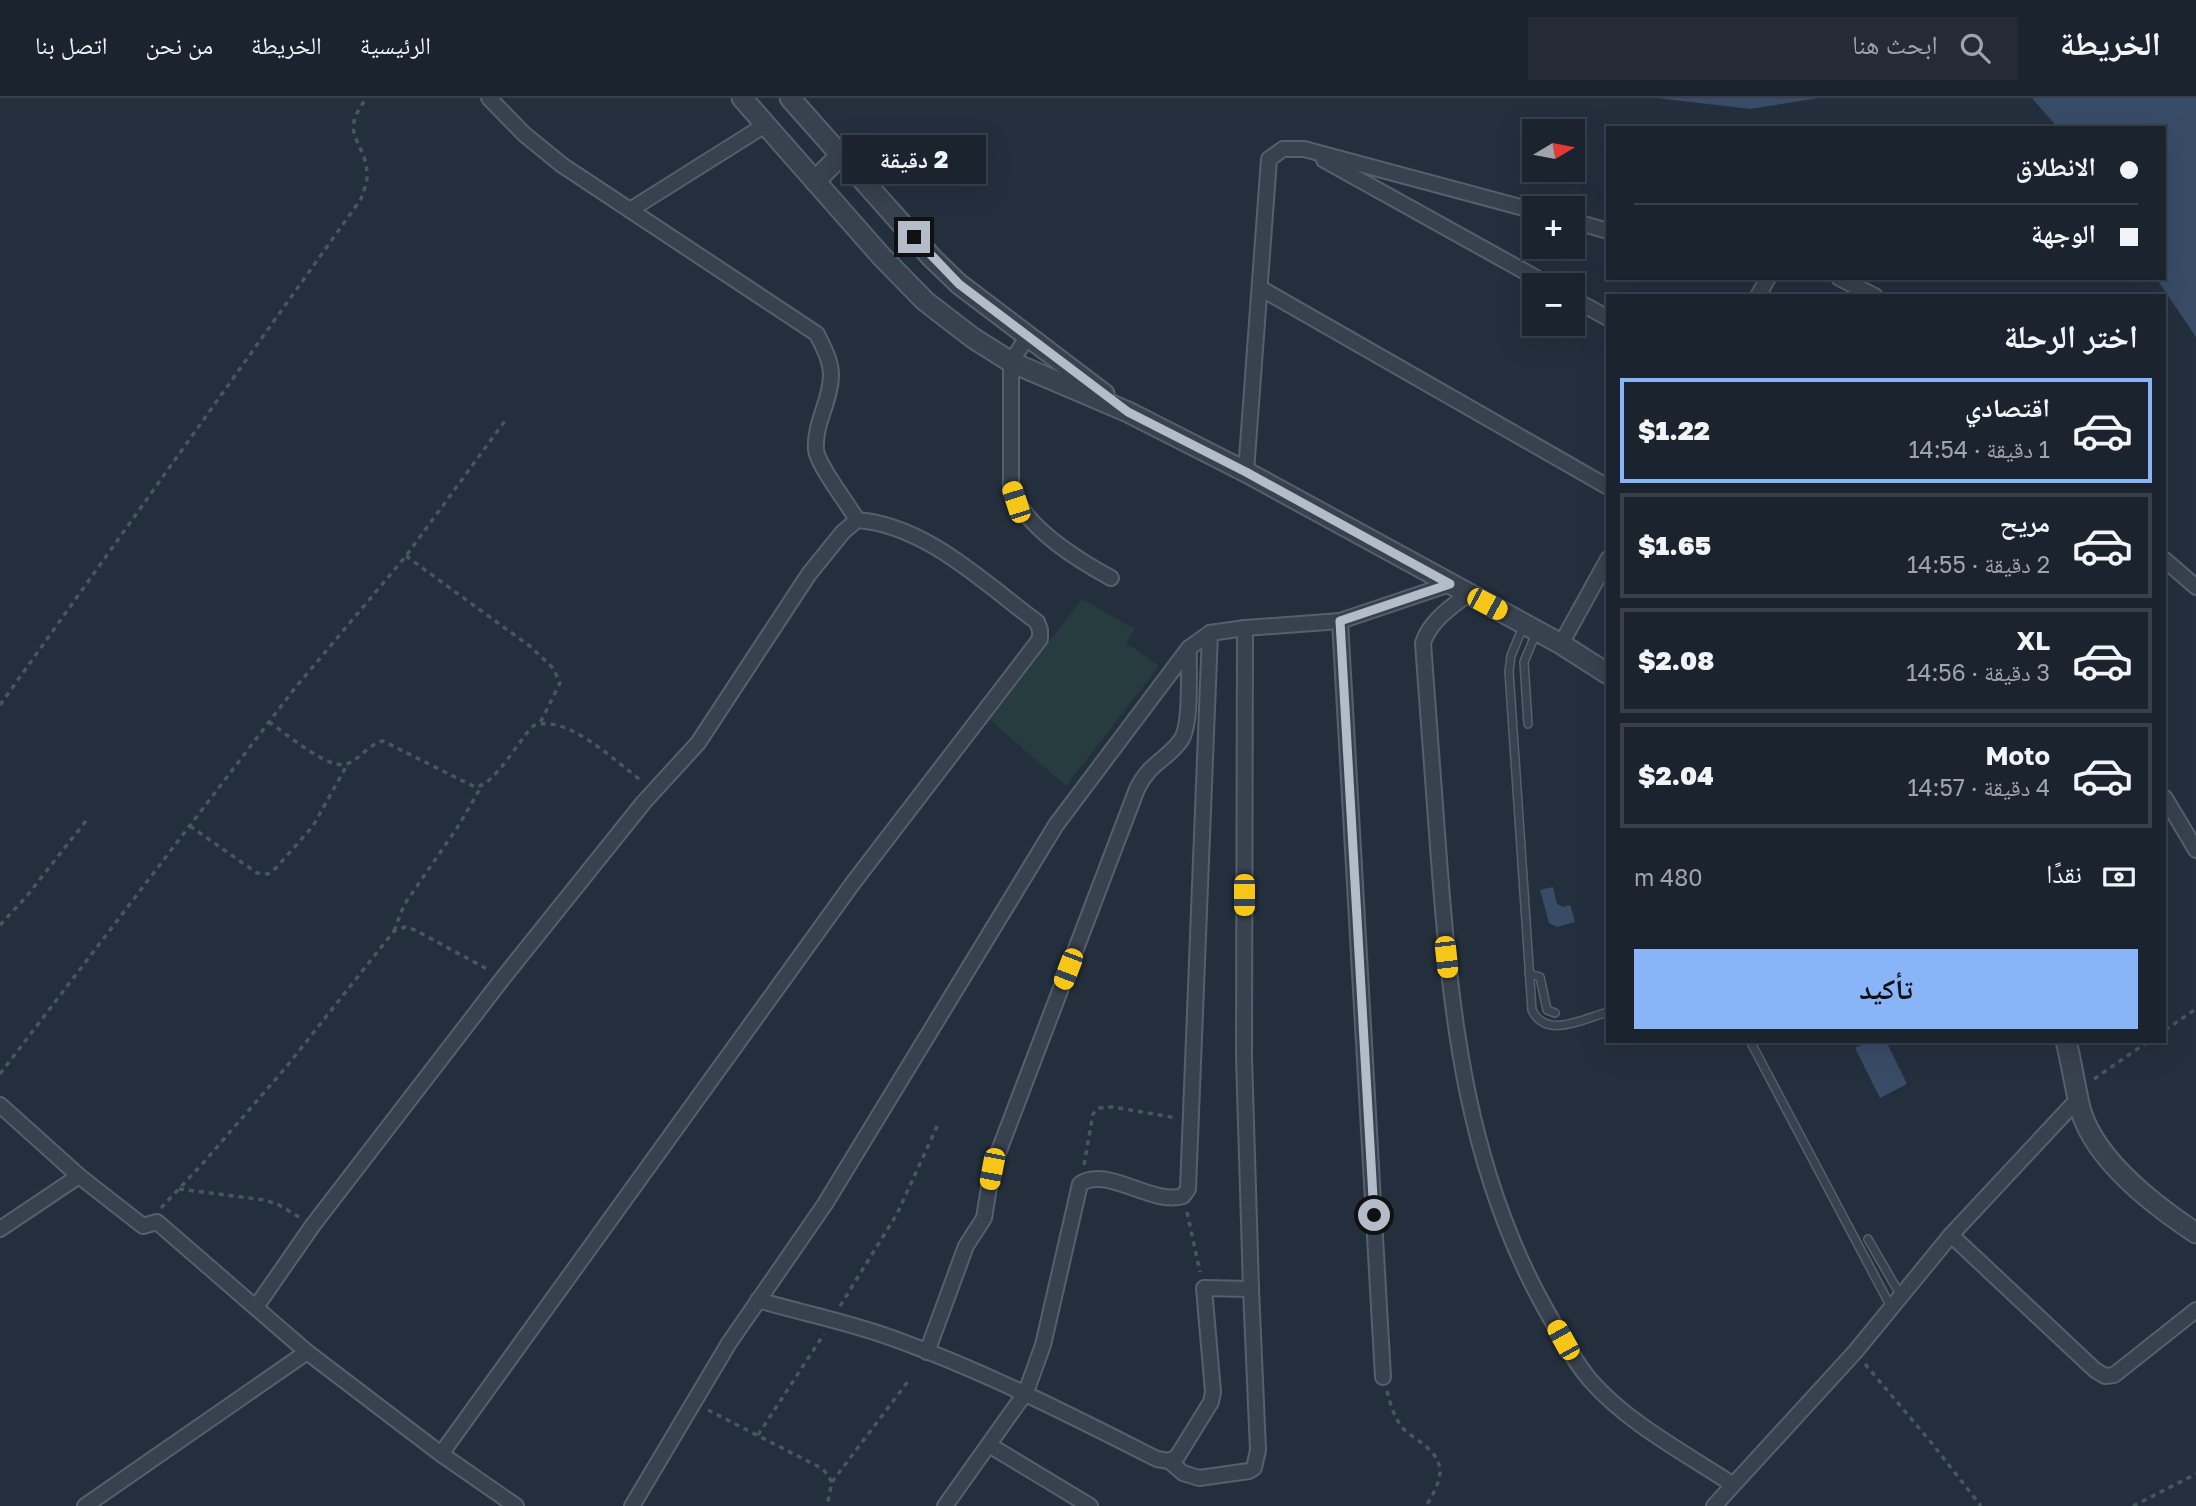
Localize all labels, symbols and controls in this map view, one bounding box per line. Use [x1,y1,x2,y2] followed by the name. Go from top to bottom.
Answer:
[1528,17,2018,80] search box
[2060,23,2161,62] text: الخريطة
[1852,29,1938,60] text: ابحث هنا
[1956,29,1994,67] icon: search
[35,30,107,59] text: اتصل بنا
[145,30,213,59] text: من نحن
[251,30,322,59] text: الخريطة
[360,30,431,59] text: الرئيسية
[1522,119,1586,182] north arrow
[1522,119,1585,336] map controls
[842,136,986,184] callout: 2 دقيقة
[880,145,948,173] text: 2 دقيقة
[2016,151,2096,182] text: الانطلاق
[1522,196,1585,259] button: +
[2031,218,2096,249] text: الوجهة
[898,221,930,253] route end
[1522,273,1585,336] button: −
[2004,317,2138,355] text: اختر الرحلة
[1965,392,2050,423] text: اقتصادي
[2071,399,2134,462] icon: car
[1638,415,1710,446] text: $1.22
[1908,435,2050,463] text: 1 دقيقة · 14:54
[1000,479,1033,525] car
[2000,507,2050,538] text: مريح
[2071,514,2134,577] icon: car
[1638,530,1711,561] text: $1.65
[1907,550,2050,578] text: 2 دقيقة · 14:55
[1464,585,1511,623] car
[2016,625,2050,656] text: XL
[2071,629,2134,692] icon: car
[1638,645,1714,676] text: $2.08
[1906,658,2050,686] text: 3 دقيقة · 14:56
[1985,740,2050,771] text: Moto
[2071,744,2134,807] icon: car
[1638,760,1714,791] text: $2.04
[1907,773,2050,801] text: 4 دقيقة · 14:57
[2046,858,2082,889] text: نقدًا
[2100,858,2138,896] icon: cash
[1634,863,1702,891] text: 480 m
[1234,874,1255,916] car
[1434,935,1459,979] car
[1051,946,1086,992] car
[1634,949,2138,1029] button: تأكيد
[978,1146,1007,1192] car
[1358,1199,1390,1231] route start
[1544,1317,1583,1363] car

